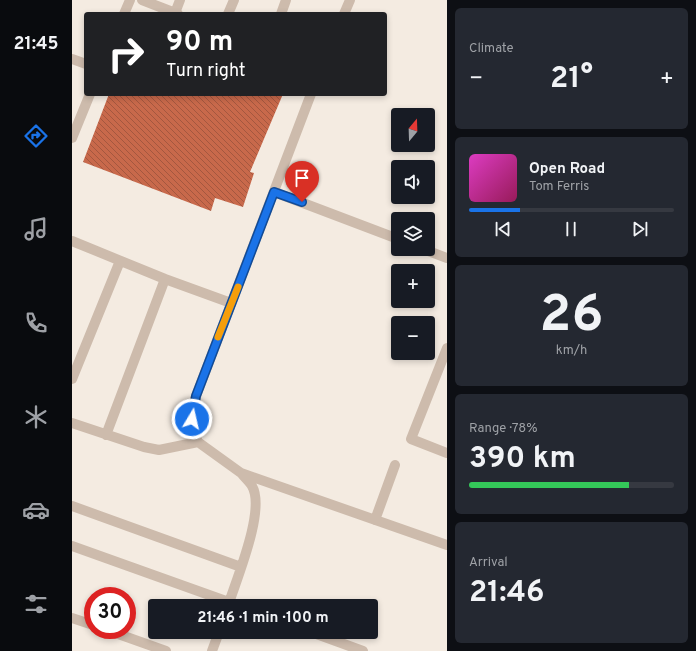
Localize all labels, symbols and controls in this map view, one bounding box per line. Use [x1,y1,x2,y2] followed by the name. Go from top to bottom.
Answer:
[166,25,233,61] text: 90 m
[100,28,152,80] icon: right
[13,33,59,56] text: 21:45
[469,41,514,57] text: Climate
[166,60,246,83] text: Turn right
[550,61,593,98] text: 21°
[469,66,483,93] text: −
[660,66,674,93] text: +
[391,108,435,152] north arrow
[391,108,435,360] map controls
[22,122,50,150] icon: directions
[391,160,435,204] button: sound
[529,160,605,179] text: Open Road
[285,161,319,202] pin
[291,167,313,189] icon: arrive
[529,179,589,195] text: Tom Ferris
[391,212,435,256] button: layers
[22,215,50,243] icon: music
[492,218,514,240] icon: previous
[560,218,582,240] icon: pause
[629,218,651,240] icon: next
[391,264,435,308] button: +
[540,284,603,350] text: 26
[22,309,50,337] icon: phone
[391,316,435,360] button: −
[556,343,587,359] text: km/h
[171,398,213,440] position arrow
[22,403,50,431] icon: climate
[469,421,538,437] text: Range · 78%
[469,441,576,478] text: 390 km
[22,496,50,524] icon: car
[469,555,508,571] text: Arrival
[469,575,544,612] text: 21:46
[84,587,136,639] speed limit sign: 30
[22,590,50,618] icon: filters
[197,609,329,628] text: 21:46 · 1 min · 100 m

